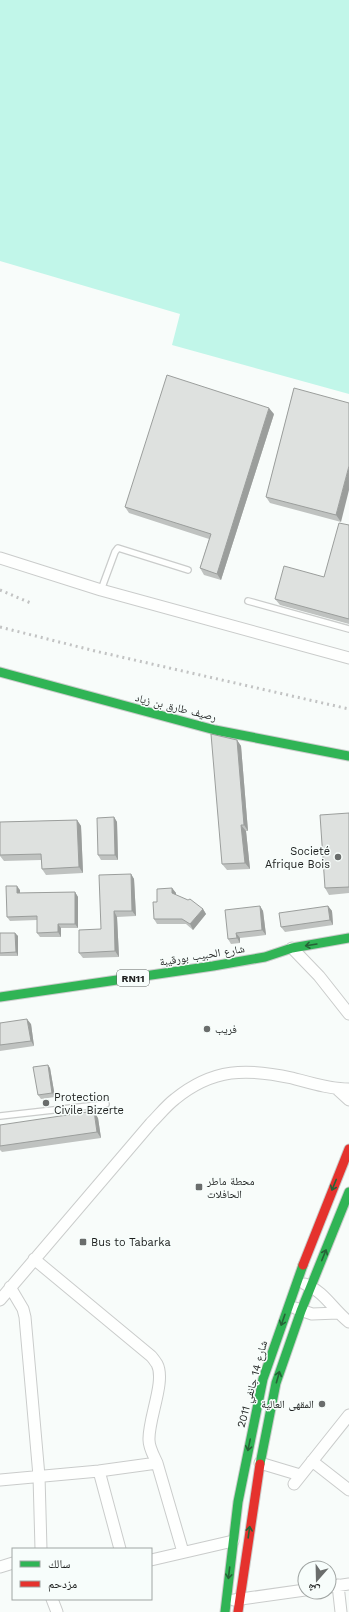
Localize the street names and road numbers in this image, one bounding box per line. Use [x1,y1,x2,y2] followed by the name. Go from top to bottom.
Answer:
[134,691,218,724] street label: رصيف طارق بن زياد
[159,942,246,969] street label: شارع الحبيب بورقيبة
[117,970,149,986] road number: RN11
[235,1339,272,1430] street label: شارع 14 جانفي 2011

